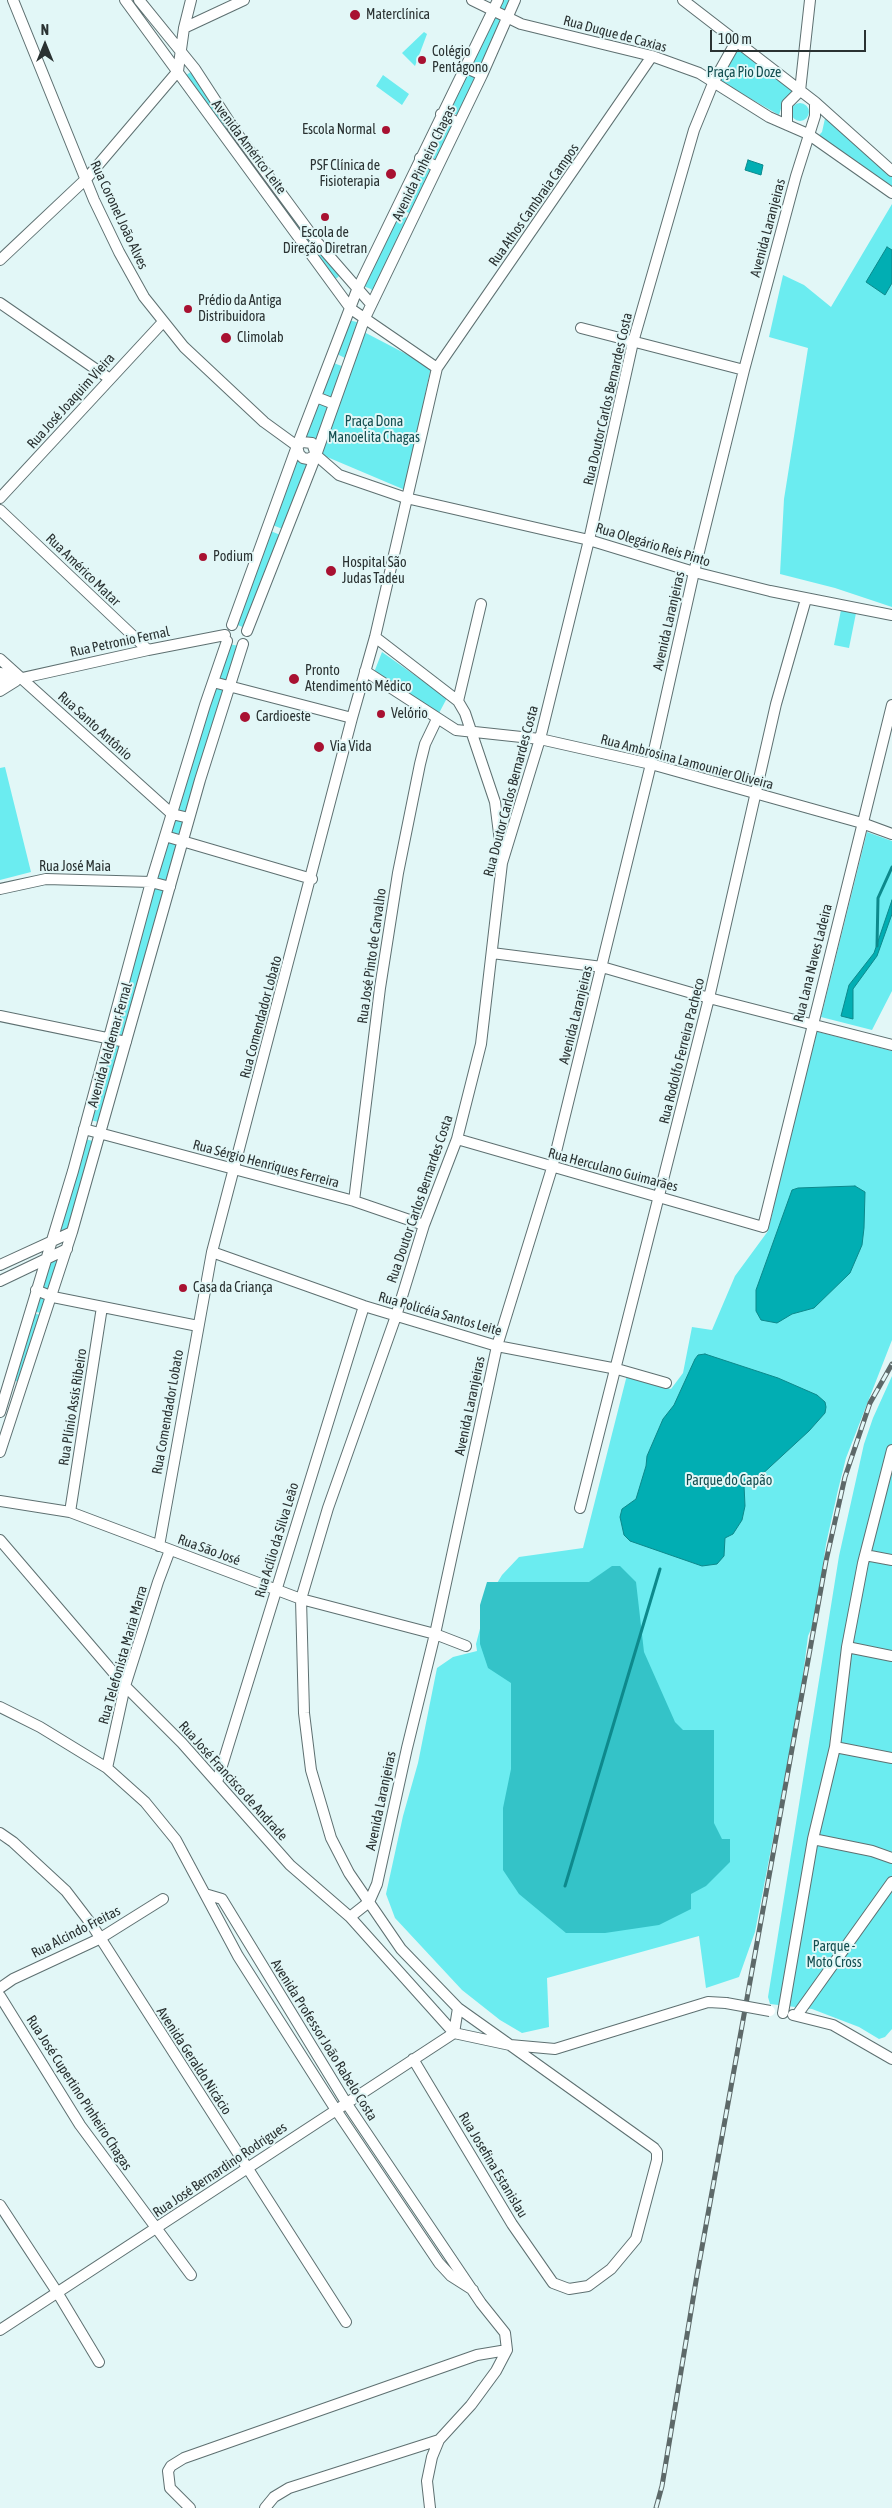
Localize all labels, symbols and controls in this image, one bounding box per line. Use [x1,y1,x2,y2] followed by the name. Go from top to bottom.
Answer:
[366,7,430,23] place label: Materclínica
[348,8,362,22] marker: Materclínica
[561,12,669,56] street label: Rua Duque de Caxias
[20,20,70,70] north arrow
[712,20,868,52] scale bar
[41,22,49,38] text: N
[718,30,752,47] text: 100 m
[432,44,488,76] place label: Colégio Pentágono
[416,54,428,66] marker: Colégio Pentágono
[707,65,781,81] park label: Praça Pio Doze
[208,97,290,197] street label: Avenida Américo Leite
[389,103,459,223] street label: Avenida Pinheiro Chagas
[302,122,376,138] place label: Escola Normal
[380,124,392,136] marker: Escola Normal
[485,140,583,270] street label: Rua Athos Cambraia Campos
[86,158,152,272] street label: Rua Coronel João Alves
[310,158,380,190] place label: PSF Clínica de Fisioterapia
[384,167,398,181] marker: PSF Clínica de Fisioterapia
[747,177,789,279] street label: Avenida Laranjeiras
[319,211,331,223] marker: Escola de Direção Diretran
[283,225,367,258] place label: Escola de Direção Diretran
[198,293,282,326] place label: Prédio da Antiga Distribuidora
[182,303,194,315] marker: Prédio da Antiga Distribuidora
[580,311,636,487] street label: Rua Doutor Carlos Bernardes Costa
[237,330,284,346] place label: Climolab
[219,331,233,345] marker: Climolab
[24,350,118,452] street label: Rua José Joaquim Vieira
[328,414,420,447] park label: Praça Dona Manoelita Chagas
[594,520,712,570] street label: Rua Olegário Reis Pinto
[42,530,124,610] street label: Rua Américo Matar
[213,549,253,565] place label: Podium
[197,551,209,563] marker: Podium
[342,555,407,588] place label: Hospital São Judas Tadeu
[324,564,338,578] marker: Hospital São Judas Tadeu
[649,570,689,672] street label: Avenida Laranjeiras
[69,623,171,661] street label: Rua Petronio Fernal
[305,663,412,696] place label: Pronto Atendimento Médico
[287,672,301,686] marker: Pronto Atendimento Médico
[54,688,136,764] street label: Rua Santo Antônio
[480,704,542,878] street label: Rua Doutor Carlos Bernardes Costa
[391,706,428,722] place label: Velório
[375,708,387,720] marker: Velório
[256,709,311,725] place label: Cardioeste
[238,710,252,724] marker: Cardioeste
[599,731,775,793] street label: Rua Ambrosina Lamounier Oliveira
[330,739,372,755] place label: Via Vida
[312,740,326,754] marker: Via Vida
[39,859,111,875] street label: Rua José Maia
[354,887,390,1025] street label: Rua José Pinto de Carvalho
[790,902,836,1024] street label: Rua Lana Naves Ladeira
[237,954,285,1080] street label: Rua Comendador Lobato
[556,964,596,1066] street label: Avenida Laranjeiras
[656,976,708,1126] street label: Rua Rodolfo Ferreira Pacheco
[84,981,136,1109] street label: Avenida Valdemar Fernal
[383,1113,457,1285] street label: Rua Doutor Carlos Bernardes Costa
[191,1136,341,1192] street label: Rua Sérgio Henriques Ferreira
[546,1145,680,1195] street label: Rua Herculano Guimarães
[193,1280,273,1296] place label: Casa da Criança
[177,1282,189,1294] marker: Casa da Criança
[376,1288,504,1340] street label: Rua Policéia Santos Leite
[55,1347,91,1467] street label: Rua Plínio Assis Ribeiro
[149,1348,187,1476] street label: Rua Comendador Lobato
[451,1355,489,1457] street label: Avenida Laranjeiras
[686,1473,772,1489] park label: Parque do Capão
[251,1480,303,1600] street label: Rua Acílio da Silva Leão
[175,1531,243,1569] street label: Rua São José
[95,1584,151,1726] street label: Rua Telefonista Maria Marra
[175,1718,291,1844] street label: Rua José Francisco de Andrade
[362,1750,400,1852] street label: Avenida Laranjeiras
[29,1902,123,1962] street label: Rua Alcindo Freitas
[806,1939,862,1971] park label: Parque - Moto Cross
[267,1956,381,2124] street label: Avenida Professor João Rabelo Costa
[153,2004,235,2118] street label: Avenida Geraldo Nicácio
[23,2012,135,2174] street label: Rua José Cupertino Pinheiro Chagas
[455,2109,531,2221] street label: Rua Josefina Estanislau
[150,2119,290,2221] street label: Rua José Bernardino Rodrigues

